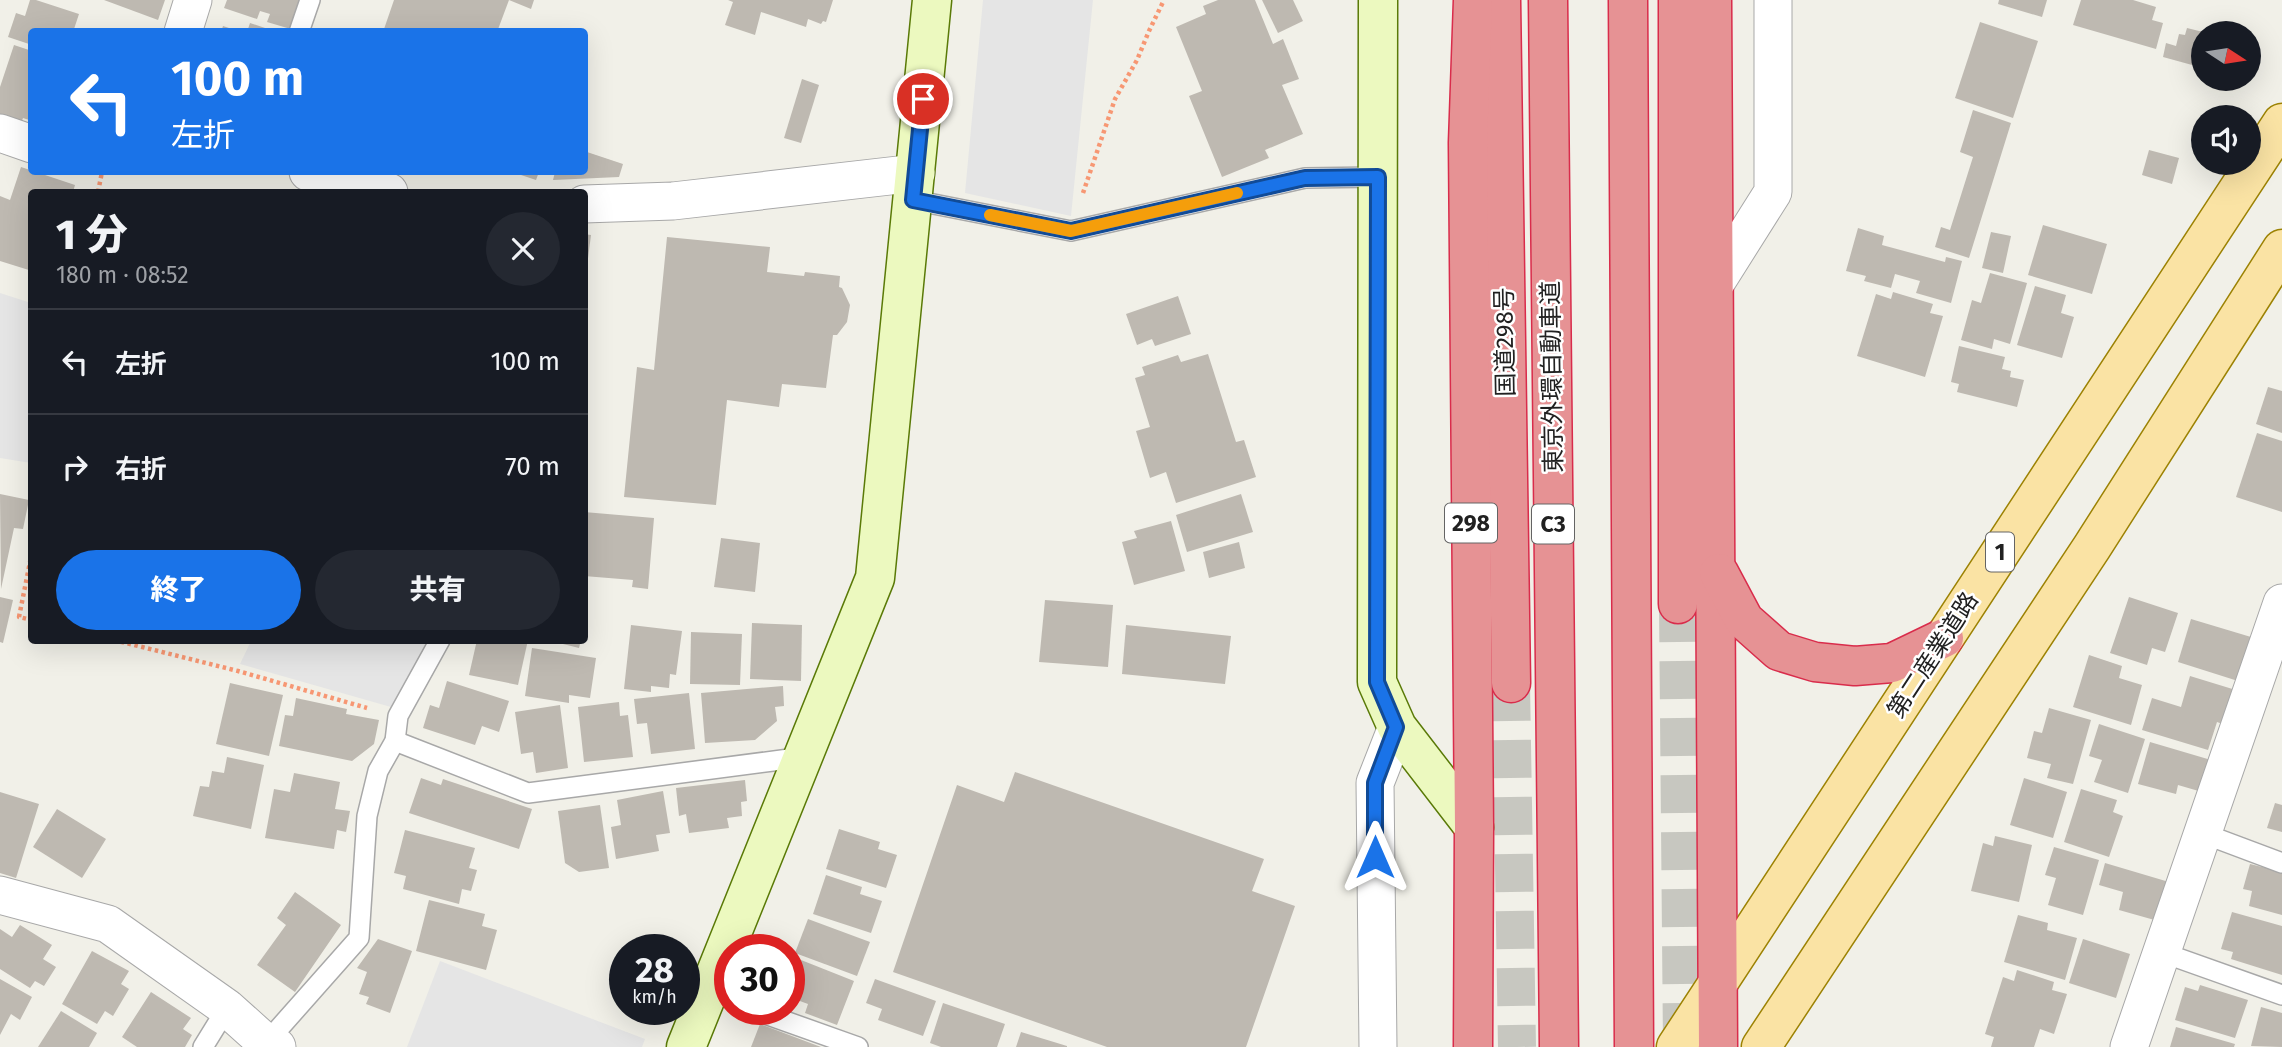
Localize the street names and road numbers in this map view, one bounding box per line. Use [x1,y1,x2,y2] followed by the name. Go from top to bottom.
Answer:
[1536,281,1568,473] street label: 東京外環自動車道
[1490,287,1520,397] street label: 国道298号
[1445,503,1497,542] road number: 298
[1532,504,1574,544] road number: C3
[1986,532,2014,572] road number: 1
[1882,587,1984,723] street label: 第二産業道路

